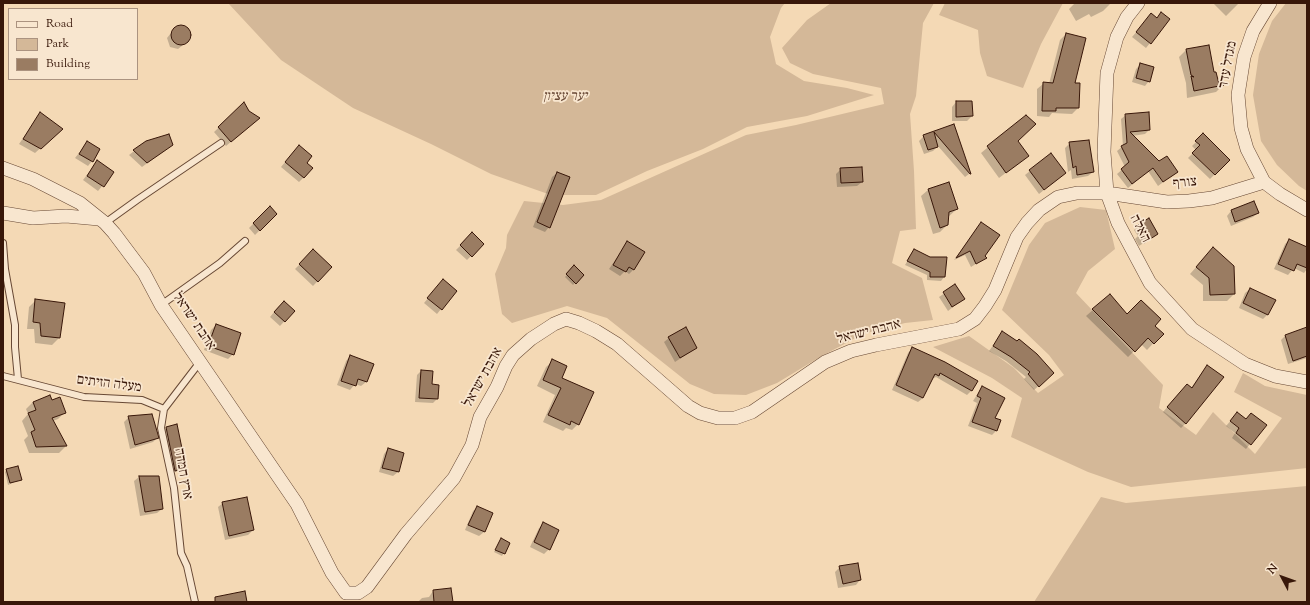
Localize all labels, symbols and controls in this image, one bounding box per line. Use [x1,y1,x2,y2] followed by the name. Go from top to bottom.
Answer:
[8,8,138,80] legend
[46,15,73,33] text: Road
[46,35,69,53] text: Park
[1216,40,1242,90] street label: מגדל עדר
[46,55,90,73] text: Building
[543,90,587,106] park label: יער עציון
[1172,175,1198,193] street label: צורף
[1125,212,1153,246] street label: האלה
[168,290,218,354] street label: אהבת ישראל
[835,317,903,349] street label: אהבת ישראל
[461,345,507,411] street label: אהבת ישראל
[76,373,142,397] street label: מעלה הזיתים
[169,447,195,501] street label: ארץ חמדה
[1262,557,1302,597] north arrow
[1264,561,1282,578] text: N

